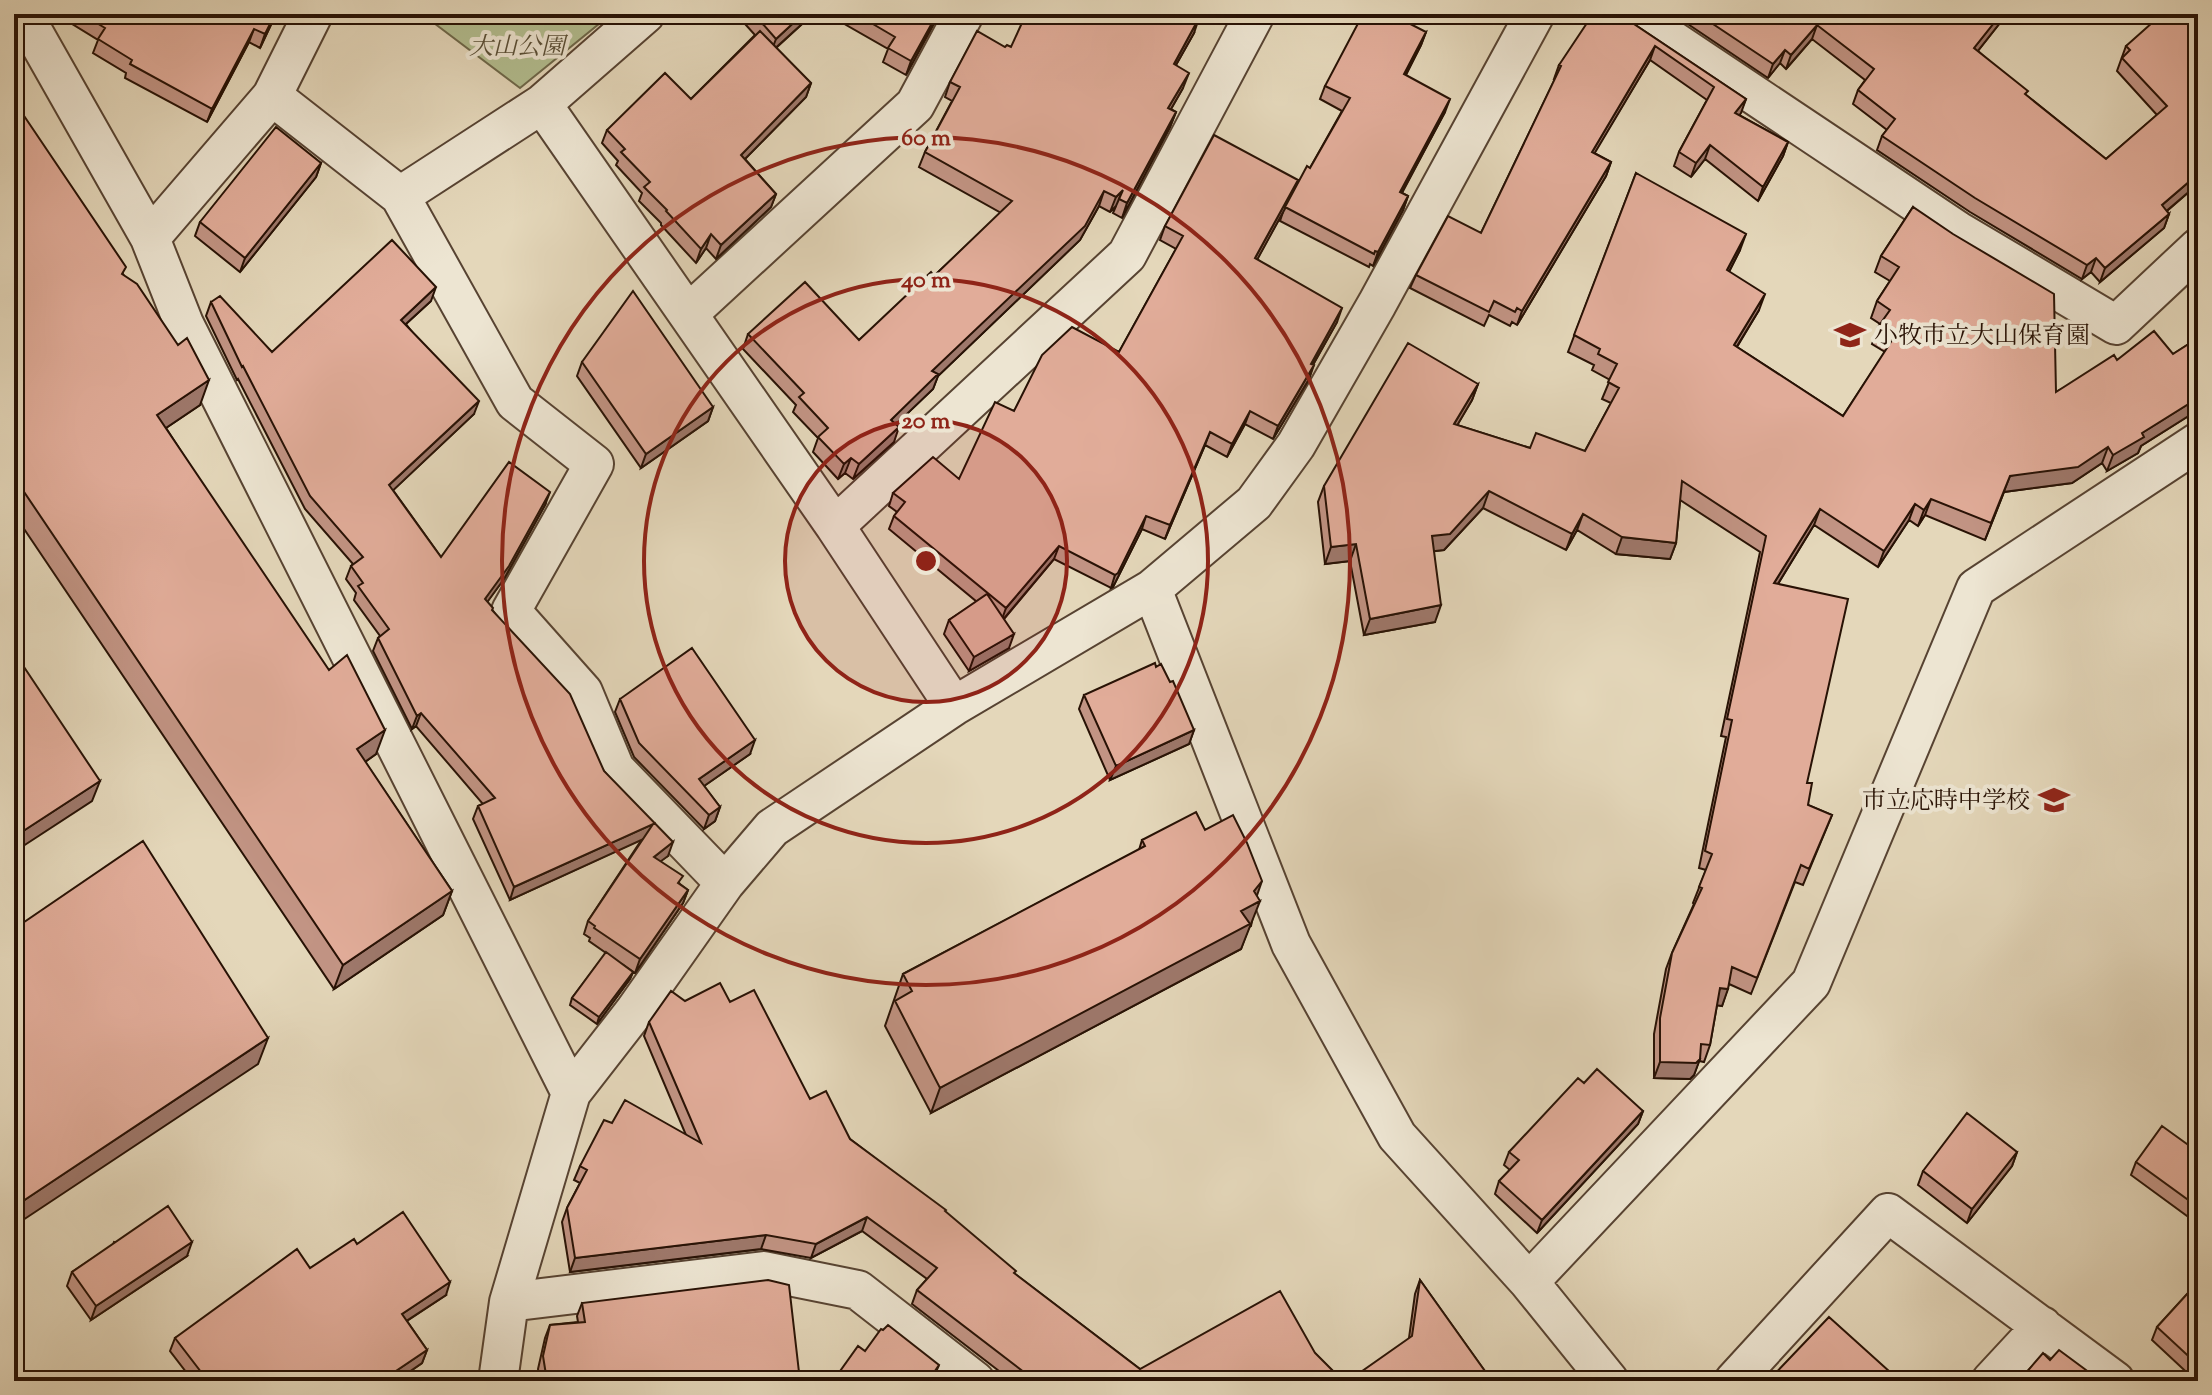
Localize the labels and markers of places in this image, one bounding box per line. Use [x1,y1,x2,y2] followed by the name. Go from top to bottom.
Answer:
[1833,318,1867,352] school or university icon: 小牧市立大山保育園
[1874,320,2090,354] place label: 小牧市立大山保育園
[912,547,940,575] centre of rings
[2037,783,2071,817] school or university icon: 市立応時中学校
[1862,785,2030,819] place label: 市立応時中学校

